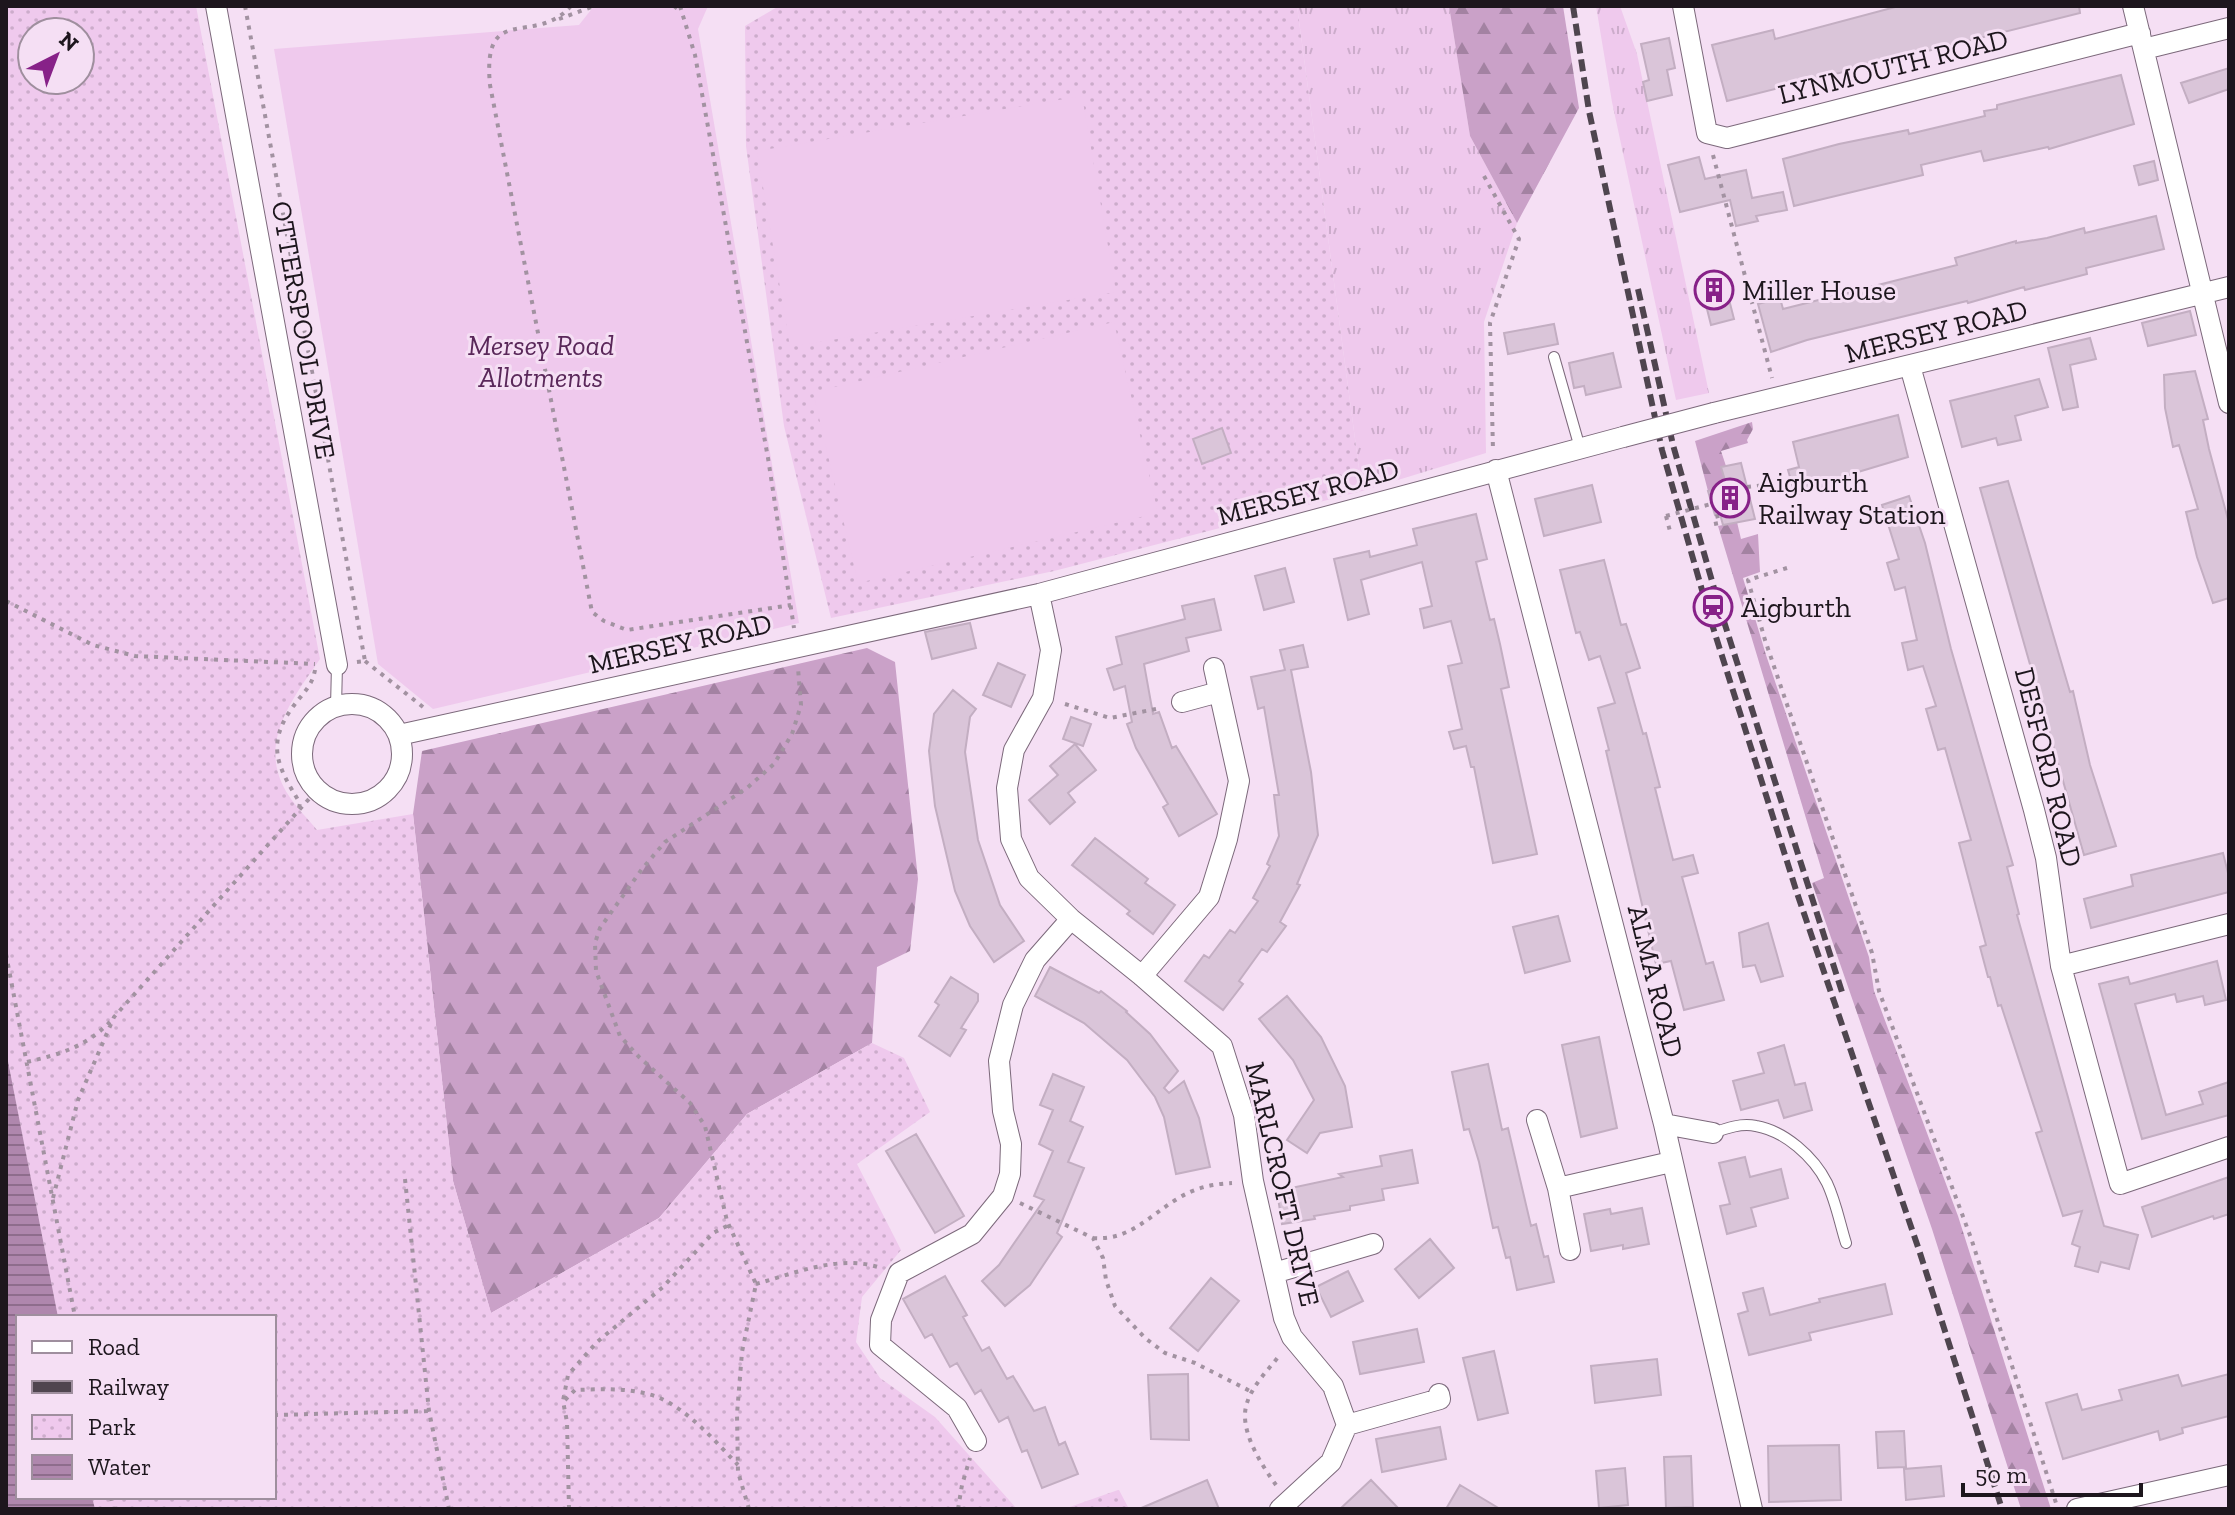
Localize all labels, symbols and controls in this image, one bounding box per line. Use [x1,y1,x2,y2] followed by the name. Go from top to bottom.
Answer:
[16,16,96,96] north arrow
[1775,22,2011,111] street label: LYNMOUTH ROAD
[54,26,84,57] text: N
[265,198,342,462] street label: OTTERSPOOL DRIVE
[1693,269,1735,311] building icon: Miller House
[1742,274,1896,307] place label: Miller House
[1841,293,2031,370] street label: MERSEY ROAD
[468,329,614,394] park label: Mersey Road Allotments
[1214,452,1403,533] street label: MERSEY ROAD
[1758,466,1946,531] place label: Aigburth Railway Station
[1709,477,1751,519] building icon: Aigburth Railway Station
[1692,586,1734,628] station icon: Aigburth
[1741,591,1851,624] place label: Aigburth
[585,606,775,681] street label: MERSEY ROAD
[2008,664,2089,870] street label: DESFORD ROAD
[1621,901,1690,1061] street label: ALMA ROAD
[1238,1059,1327,1309] street label: MARLCROFT DRIVE
[16,1315,276,1499] legend
[88,1332,140,1361] text: Road
[88,1372,170,1401] text: Railway
[88,1412,136,1441] text: Park
[1963,1447,2141,1497] scale bar
[88,1452,151,1481] text: Water
[1975,1460,2028,1489] text: 50 m

